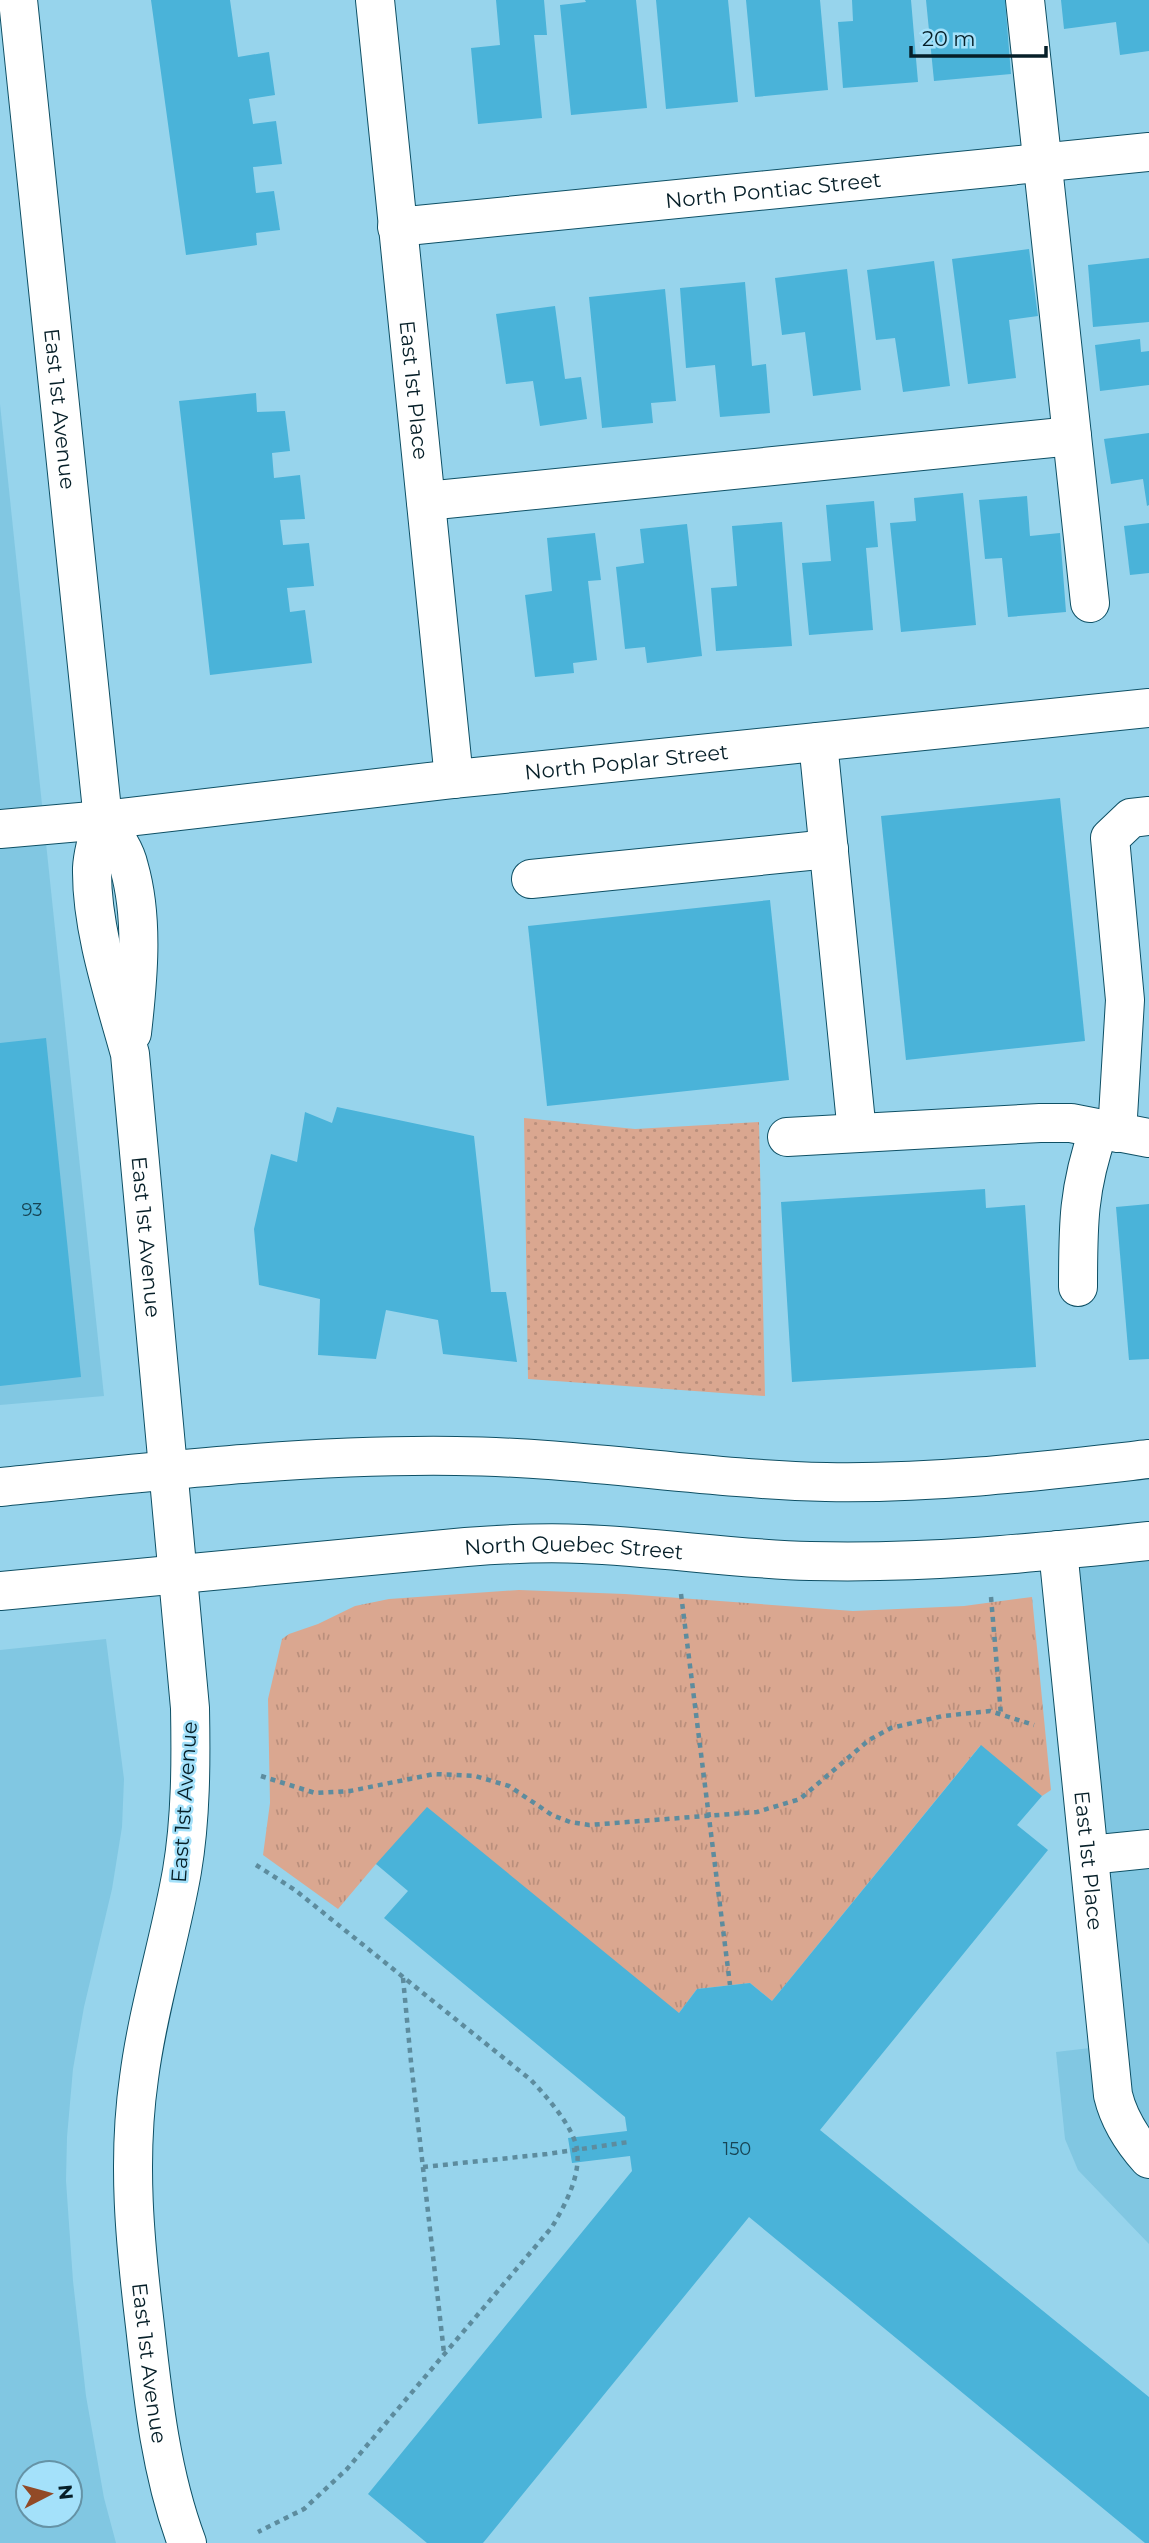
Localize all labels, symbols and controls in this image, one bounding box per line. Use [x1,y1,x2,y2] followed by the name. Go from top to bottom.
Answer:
[911,14,1046,58] scale bar
[922,26,976,51] text: 20 m
[664,166,882,213] street label: North Pontiac Street
[395,319,434,461] street label: East 1st Place
[40,327,81,491] street label: East 1st Avenue
[523,739,730,784] street label: North Poplar Street
[127,1155,167,1319] street label: East 1st Avenue
[22,1199,42,1221] house number: 93
[463,1531,684,1564] street label: North Quebec Street
[166,1720,202,1884] street label: East 1st Avenue
[1070,1790,1109,1931] street label: East 1st Place
[723,2138,751,2160] house number: 150
[128,2281,173,2445] street label: East 1st Avenue
[14,2459,84,2529] north arrow
[53,2483,78,2501] text: N

